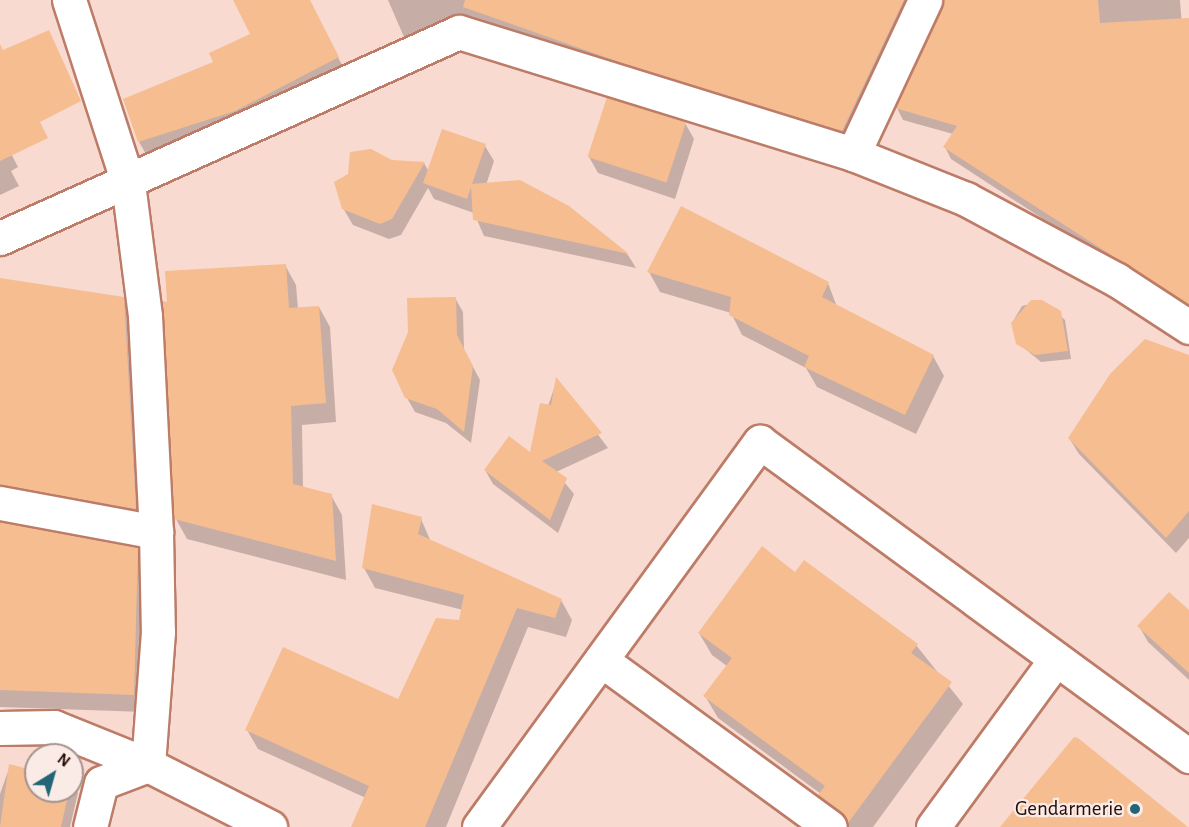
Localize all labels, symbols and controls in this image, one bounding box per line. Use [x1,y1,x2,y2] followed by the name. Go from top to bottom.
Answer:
[24,743,84,803] north arrow
[54,750,73,770] text: N
[1015,796,1123,822] place label: Gendarmerie
[1128,802,1142,816] marker: Gendarmerie

